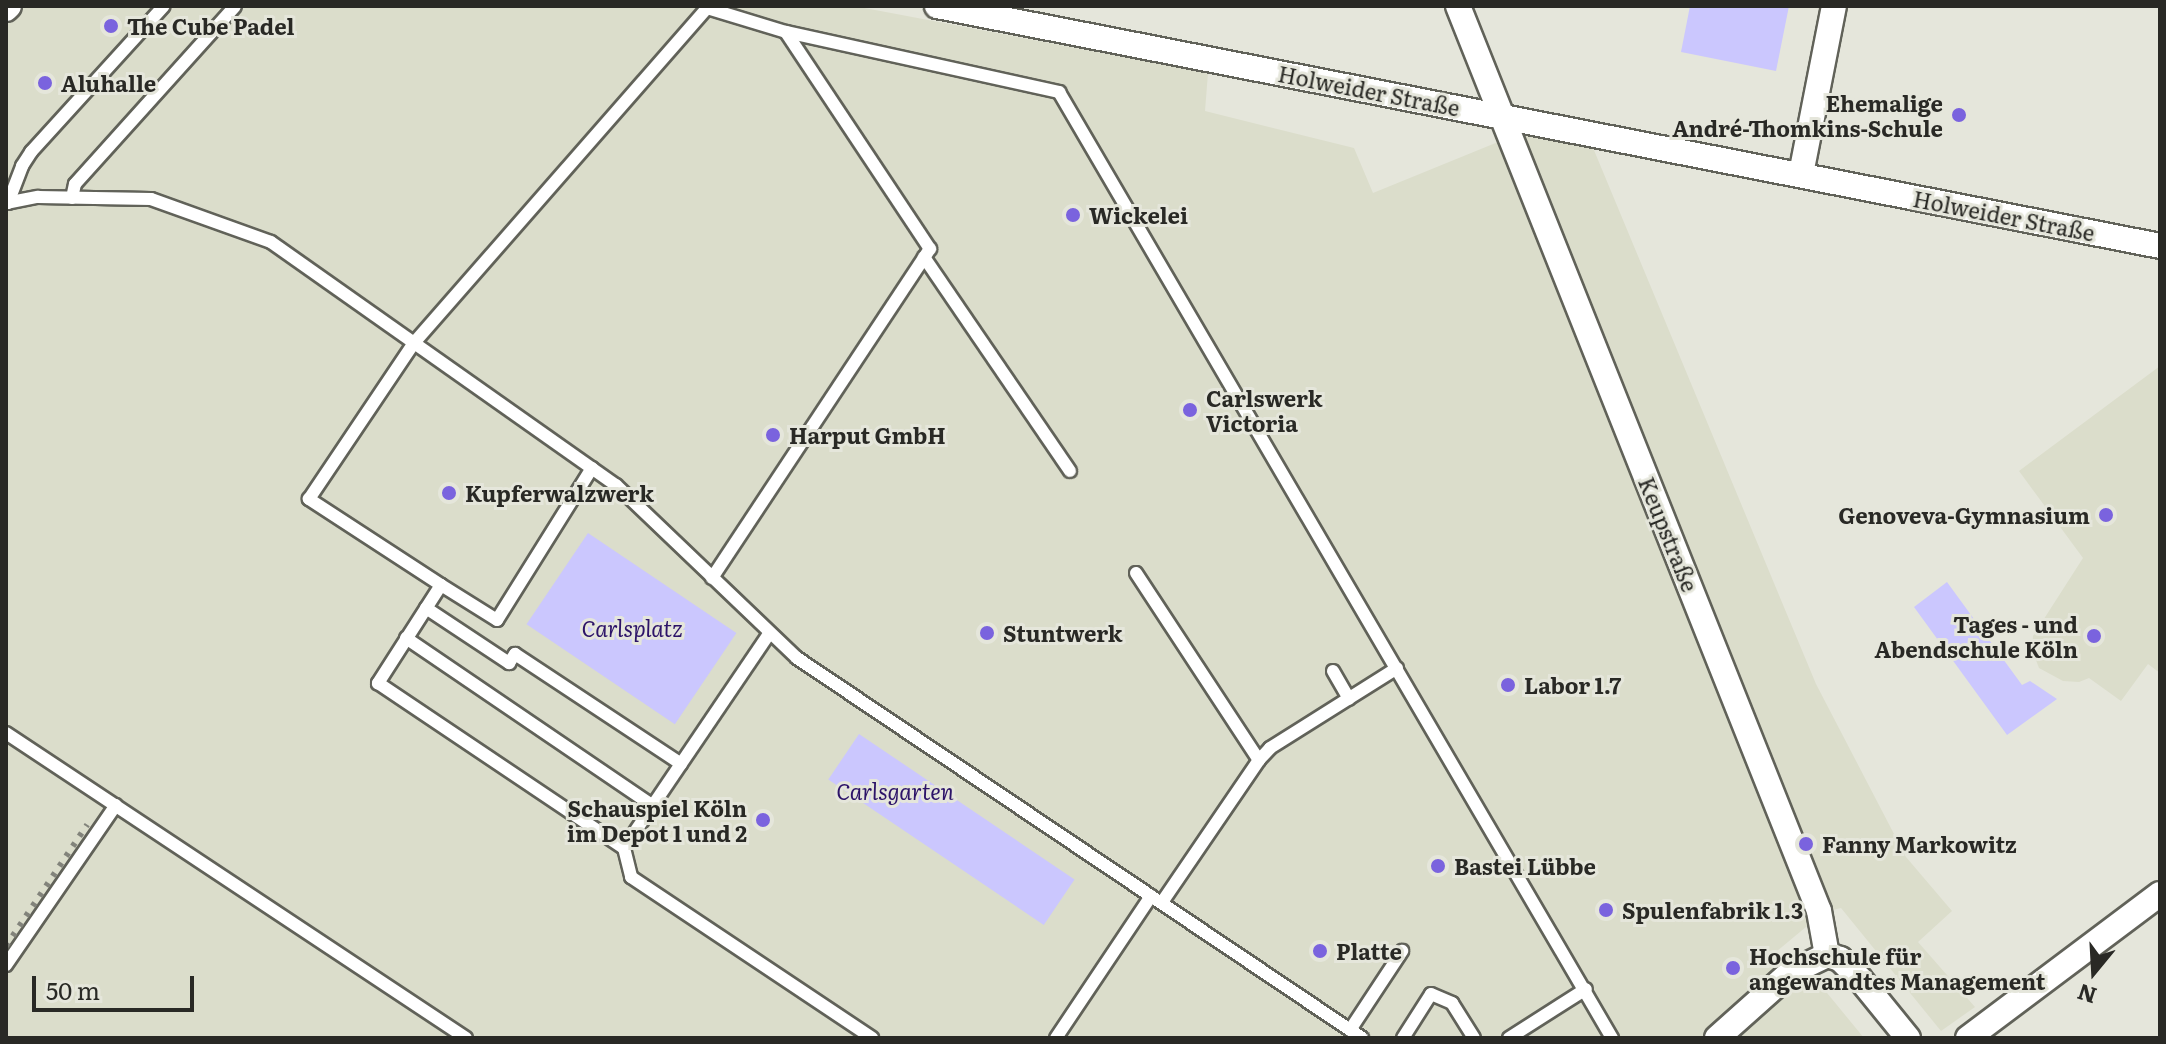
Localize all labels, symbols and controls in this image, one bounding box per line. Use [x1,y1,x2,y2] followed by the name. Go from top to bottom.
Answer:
[127,13,294,39] place label: The Cube Padel
[102,17,120,35] marker: The Cube Padel
[1276,59,1462,121] street label: Holweider Straße
[61,70,156,96] place label: Aluhalle
[36,74,54,92] marker: Aluhalle
[1672,89,1943,140] place label: Ehemalige André-Thomkins-Schule
[1950,106,1968,124] marker: Ehemalige André-Thomkins-Schule
[1911,184,2097,246] street label: Holweider Straße
[1089,202,1188,228] place label: Wickelei
[1064,206,1082,224] marker: Wickelei
[1206,384,1322,436] place label: Carlswerk Victoria
[1181,401,1199,419] marker: Carlswerk Victoria
[789,422,946,448] place label: Harput GmbH
[764,426,782,444] marker: Harput GmbH
[1634,473,1704,595] street label: Keupstraße
[465,480,654,506] place label: Kupferwalzwerk
[440,484,458,502] marker: Kupferwalzwerk
[1838,502,2090,528] place label: Genoveva-Gymnasium
[2097,506,2115,524] marker: Genoveva-Gymnasium
[1875,610,2078,662] place label: Tages - und Abendschule Köln
[582,615,682,641] park label: Carlsplatz
[1003,620,1123,646] place label: Stuntwerk
[978,624,996,642] marker: Stuntwerk
[2085,627,2103,645] marker: Tages - und Abendschule Köln
[1524,672,1621,698] place label: Labor 1.7
[1499,676,1517,694] marker: Labor 1.7
[836,778,954,804] park label: Carlsgarten
[567,794,747,846] place label: Schauspiel Köln im Depot 1 und 2
[754,811,772,829] marker: Schauspiel Köln im Depot 1 und 2
[1822,831,2017,857] place label: Fanny Markowitz
[1797,835,1815,853] marker: Fanny Markowitz
[1454,853,1596,879] place label: Bastei Lübbe
[1429,857,1447,875] marker: Bastei Lübbe
[1622,897,1803,923] place label: Spulenfabrik 1.3
[1597,901,1615,919] marker: Spulenfabrik 1.3
[2054,932,2134,1012] north arrow
[1336,938,1402,964] place label: Platte
[1311,942,1329,960] marker: Platte
[1749,942,2045,994] place label: Hochschule für angewandtes Management
[1724,959,1742,977] marker: Hochschule für angewandtes Management
[36,960,198,1010] scale bar
[46,972,100,1007] text: 50 m
[2073,977,2100,1014] text: N

